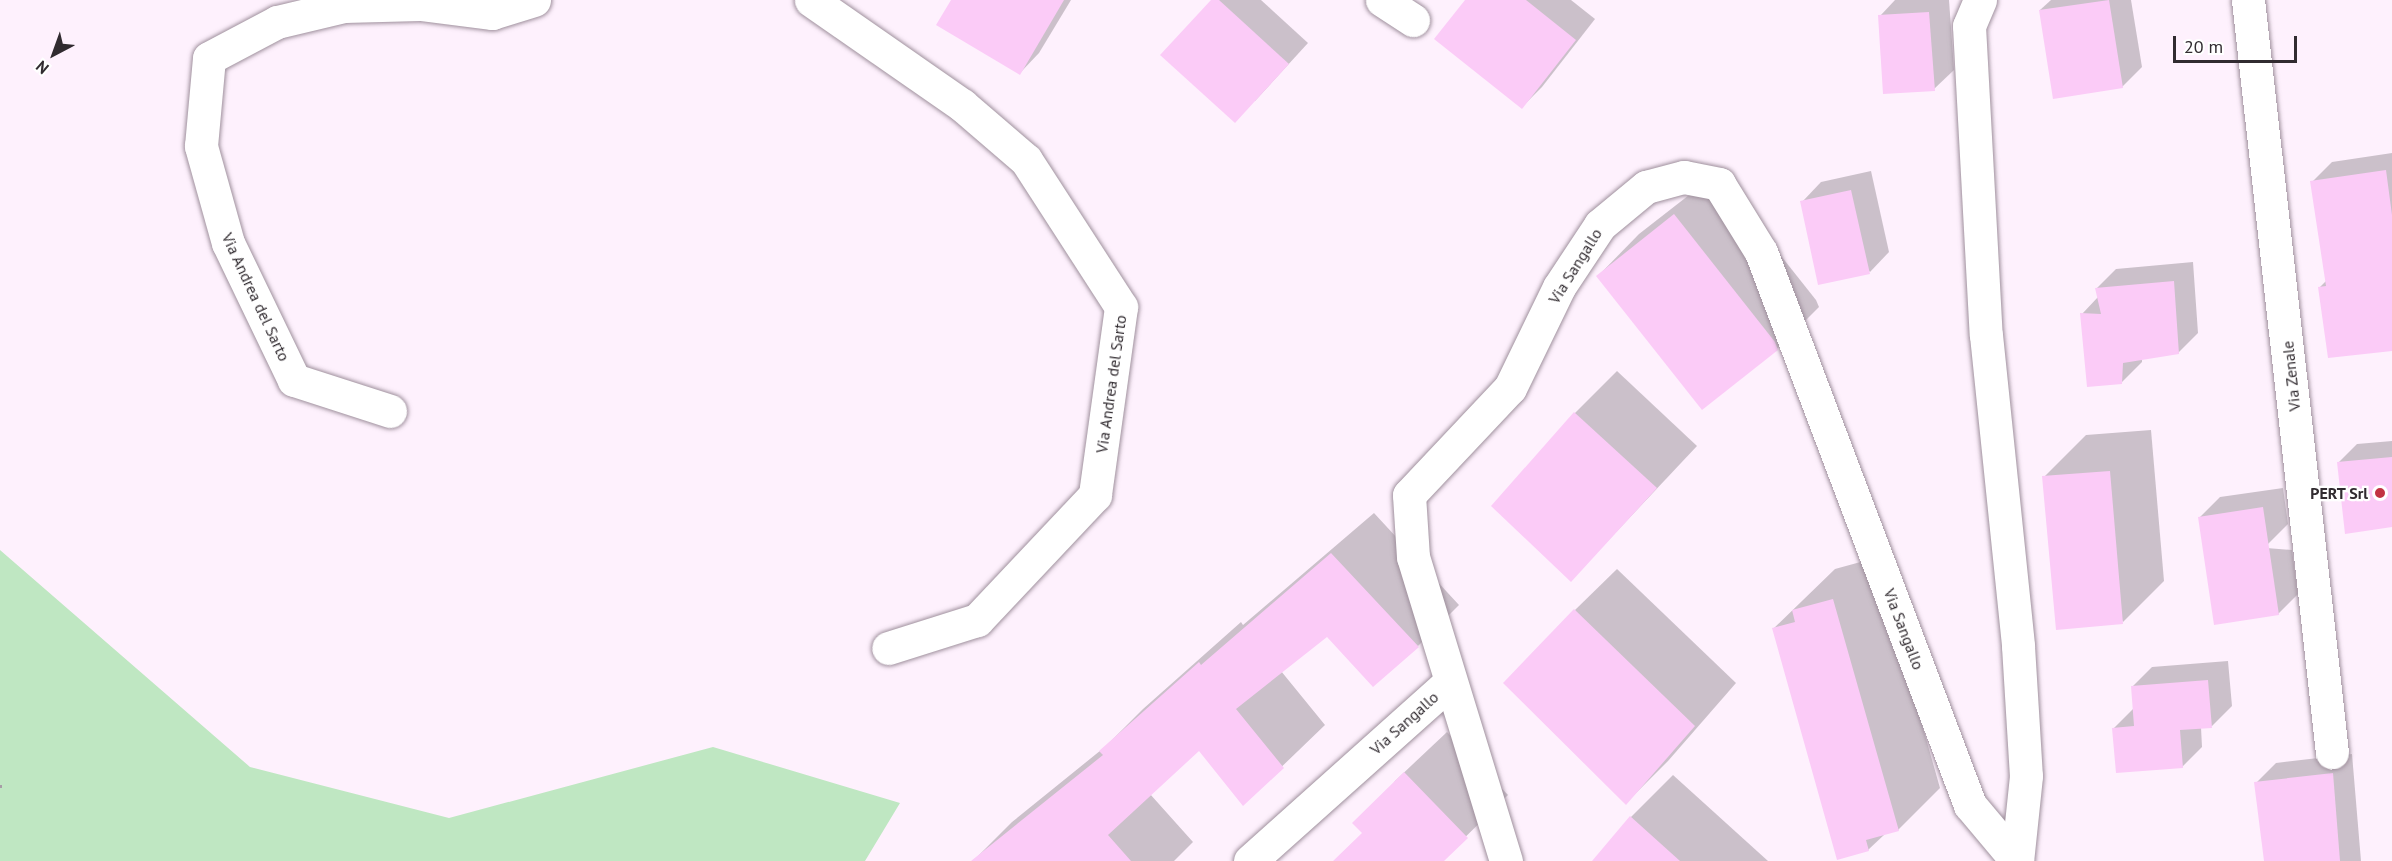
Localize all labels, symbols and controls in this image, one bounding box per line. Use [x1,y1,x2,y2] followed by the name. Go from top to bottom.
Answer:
[24,24,84,84] north arrow
[2176,24,2300,62] scale bar
[2184,35,2223,58] text: 20 m
[32,57,53,79] text: N
[1544,225,1606,307] street label: Via Sangallo
[218,230,294,364] street label: Via Andrea del Sarto
[1092,313,1130,455] street label: Via Andrea del Sarto
[2278,340,2304,412] street label: Via Zenale
[2310,483,2368,503] place label: PERT Srl
[2373,486,2387,500] marker: PERT Srl
[1880,586,1928,672] street label: Via Sangallo
[1366,687,1442,759] street label: Via Sangallo

